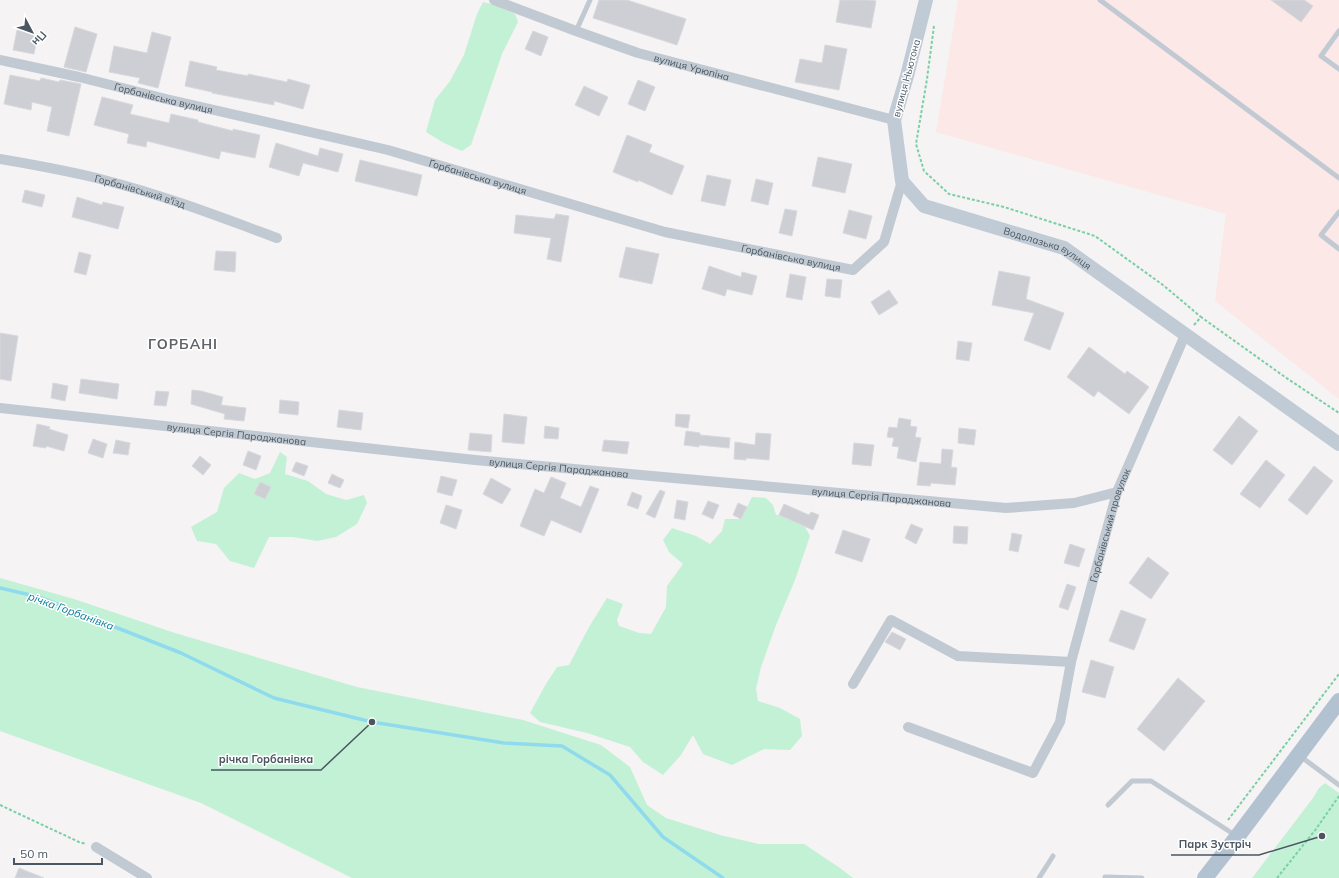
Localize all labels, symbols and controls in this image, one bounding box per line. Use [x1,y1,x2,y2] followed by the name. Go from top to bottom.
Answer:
[12,12,52,52] north arrow
[29,28,50,49] text: Пн
[890,38,923,119] street label: вулиця Ньютона
[653,51,731,84] street label: вулиця Урюпіна
[113,80,214,117] street label: Горбанівська вулиця
[427,156,528,198] street label: Горбанівська вулиця
[93,172,187,211] street label: Горбанівський в'їзд
[1002,224,1094,273] street label: Водолазька вулиця
[740,242,842,274] street label: Горбанівська вулиця
[148,335,218,353] district label: ГОРБАНІ
[166,420,307,448] street label: вулиця Сергія Параджанова
[488,455,629,481] street label: вулиця Сергія Параджанова
[1087,466,1134,584] street label: Горбанівський провулок
[811,484,952,510] street label: вулиця Сергія Параджанова
[26,589,116,633] water label: річка Горбанівка
[211,747,321,770] callout: річка Горбанівка
[219,752,313,766] text: річка Горбанівка
[1171,832,1259,855] callout: Парк Зустріч
[1179,837,1251,851] text: Парк Зустріч
[14,840,102,866] scale bar
[20,846,48,861] text: 50 m

